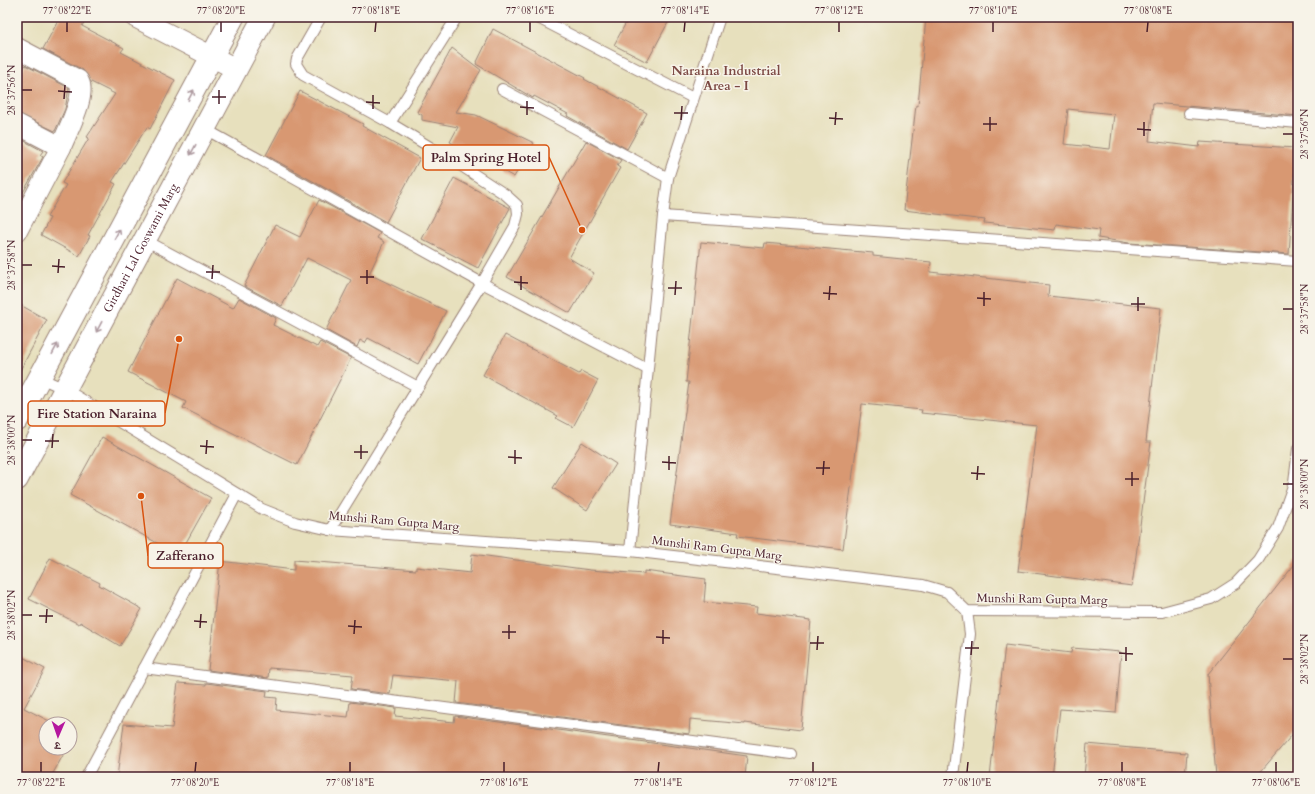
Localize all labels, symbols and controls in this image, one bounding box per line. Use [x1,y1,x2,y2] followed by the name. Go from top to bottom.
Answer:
[43,4,91,18] text: 77°08'22"E
[197,4,245,18] text: 77°08'20"E
[352,4,400,18] text: 77°08'18"E
[506,4,554,18] text: 77°08'16"E
[661,4,709,18] text: 77°08'14"E
[815,4,863,18] text: 77°08'12"E
[969,4,1017,18] text: 77°08'10"E
[1124,4,1172,18] text: 77°08'08"E
[671,62,781,95] district label: Naraina Industrial Area - I
[5,64,19,115] text: 28°37'56"N
[188,89,196,101] one-way arrow
[1298,108,1312,159] text: 28°37'56"N
[189,144,196,156] one-way arrow
[423,145,549,170] callout: Palm Spring Hotel
[431,149,541,167] text: Palm Spring Hotel
[99,180,182,315] street label: Girdhari Lal Goswami Marg
[113,229,121,241] one-way arrow
[5,239,19,290] text: 28°37'58"N
[1298,283,1312,334] text: 28°37'58"N
[95,321,102,333] one-way arrow
[52,343,60,355] one-way arrow
[28,401,165,426] callout: Fire Station Naraina
[37,405,158,423] text: Fire Station Naraina
[5,414,19,465] text: 28°38'00"N
[1298,458,1312,509] text: 28°38'00"N
[328,507,460,535] street label: Munshi Ram Gupta Marg
[651,532,783,564] street label: Munshi Ram Gupta Marg
[148,543,223,568] callout: Zafferano
[156,547,215,565] text: Zafferano
[5,589,19,640] text: 28°38'02"N
[976,590,1108,608] street label: Munshi Ram Gupta Marg
[1298,633,1312,684] text: 28°38'02"N
[38,716,78,756] north arrow
[53,738,62,753] text: उ
[17,776,65,790] text: 77°08'22"E
[171,776,219,790] text: 77°08'20"E
[326,776,374,790] text: 77°08'18"E
[480,776,528,790] text: 77°08'16"E
[634,776,682,790] text: 77°08'14"E
[789,776,837,790] text: 77°08'12"E
[943,776,991,790] text: 77°08'10"E
[1098,776,1146,790] text: 77°08'08"E
[1252,776,1300,790] text: 77°08'06"E

